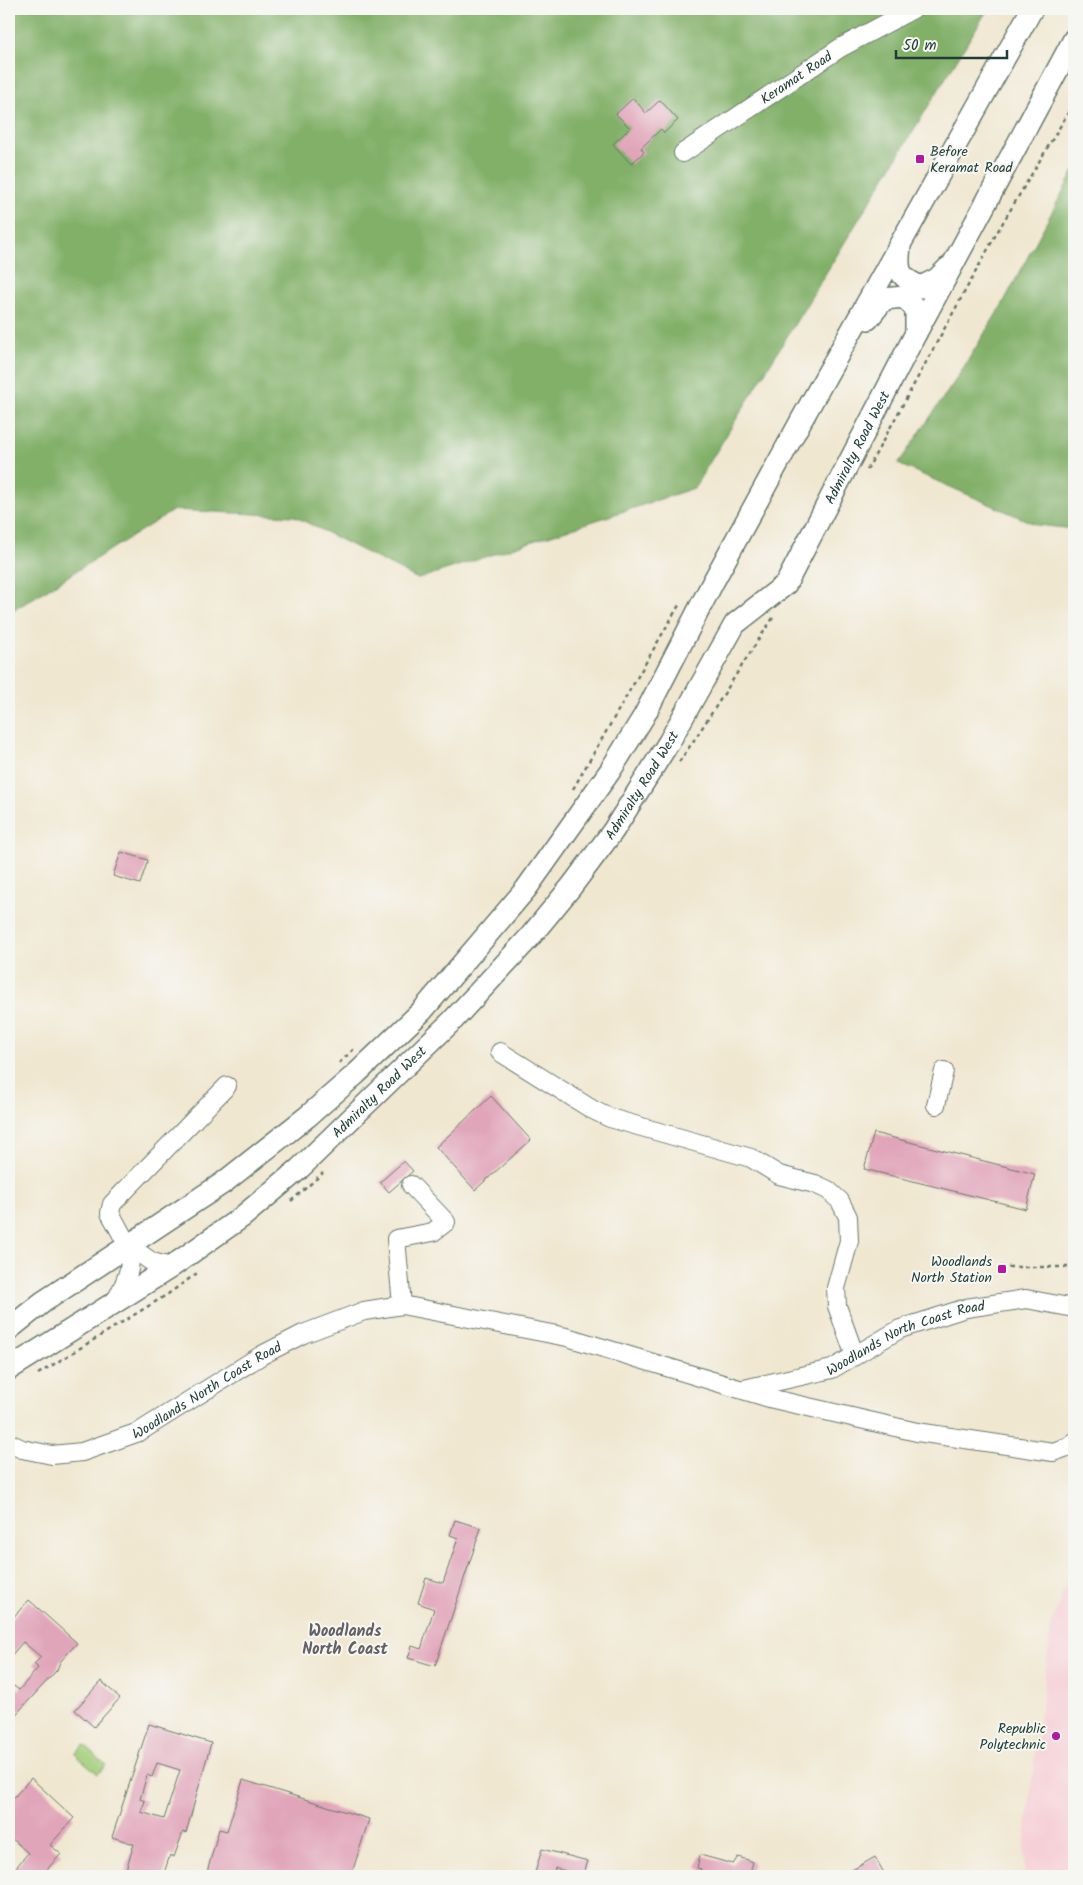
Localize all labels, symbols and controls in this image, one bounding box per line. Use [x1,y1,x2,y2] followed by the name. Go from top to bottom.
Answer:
[896,28,1007,60] scale bar
[903,34,937,58] text: 50 m
[756,46,838,110] street label: Keramat Road
[930,141,1014,179] place label: Before Keramat Road
[914,153,926,165] marker: Before Keramat Road
[819,387,896,508] street label: Admiralty Road West
[600,727,685,845] street label: Admiralty Road West
[327,1041,432,1144] street label: Admiralty Road West
[911,1251,992,1289] place label: Woodlands North Station
[996,1263,1008,1275] marker: Woodlands North Station
[822,1295,987,1382] street label: Woodlands North Coast Road
[129,1336,287,1445] street label: Woodlands North Coast Road
[302,1619,389,1662] district label: Woodlands North Coast
[980,1718,1046,1756] place label: Republic Polytechnic
[1050,1730,1062,1742] marker: Republic Polytechnic

